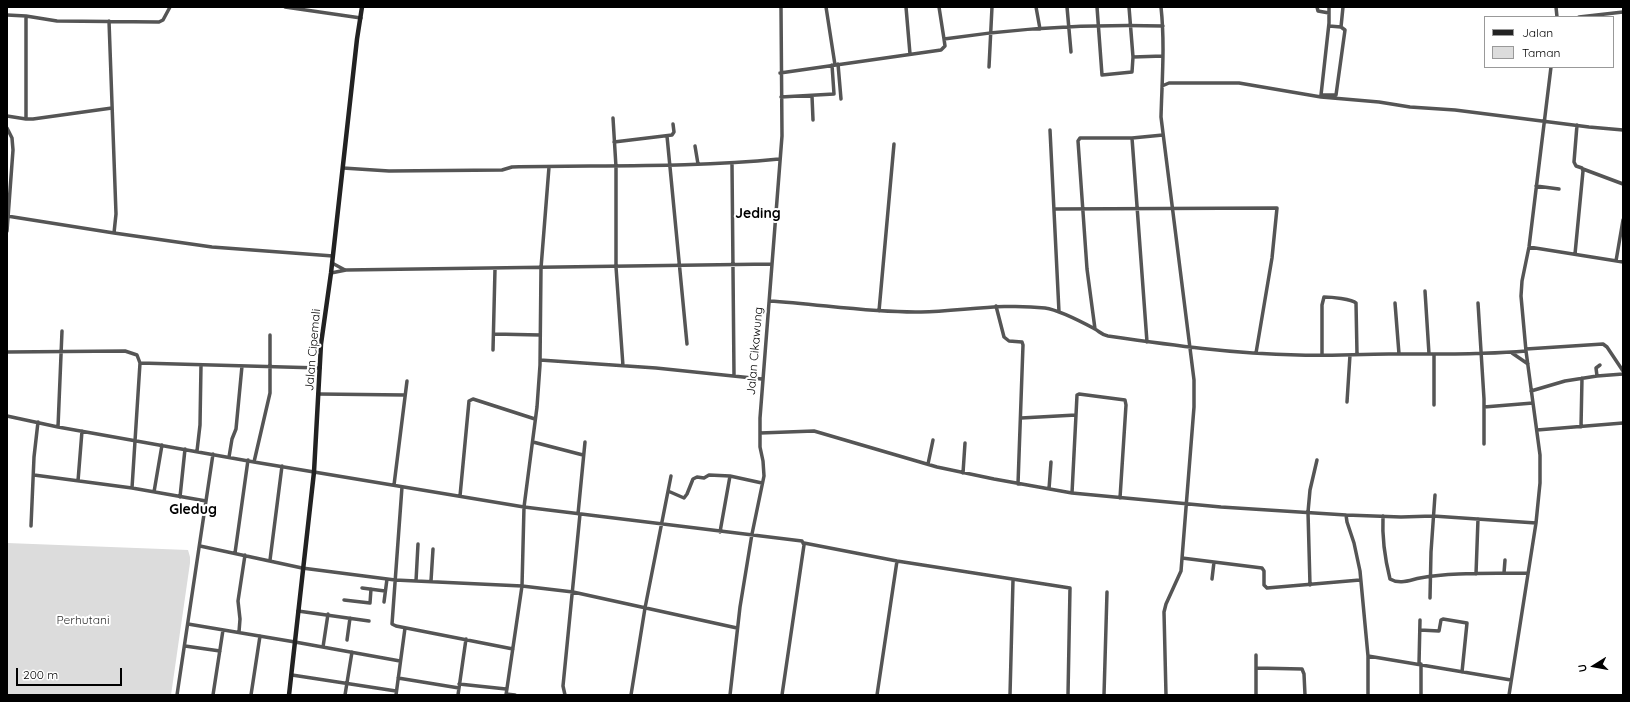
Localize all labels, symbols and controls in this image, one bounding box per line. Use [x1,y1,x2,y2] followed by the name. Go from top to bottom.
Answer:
[1484,16,1614,68] legend
[1522,25,1553,40] text: Jalan
[1522,45,1560,60] text: Taman
[735,206,781,222] district label: Jeding
[744,306,766,396] street label: Jalan Cikawung
[302,308,324,392] street label: Jalan Cipemali
[169,502,217,518] district label: Gledug
[57,613,109,627] park label: Perhutani
[1574,646,1614,686] north arrow
[18,660,124,686] scale bar
[1575,663,1590,673] text: U
[23,667,58,682] text: 200 m

